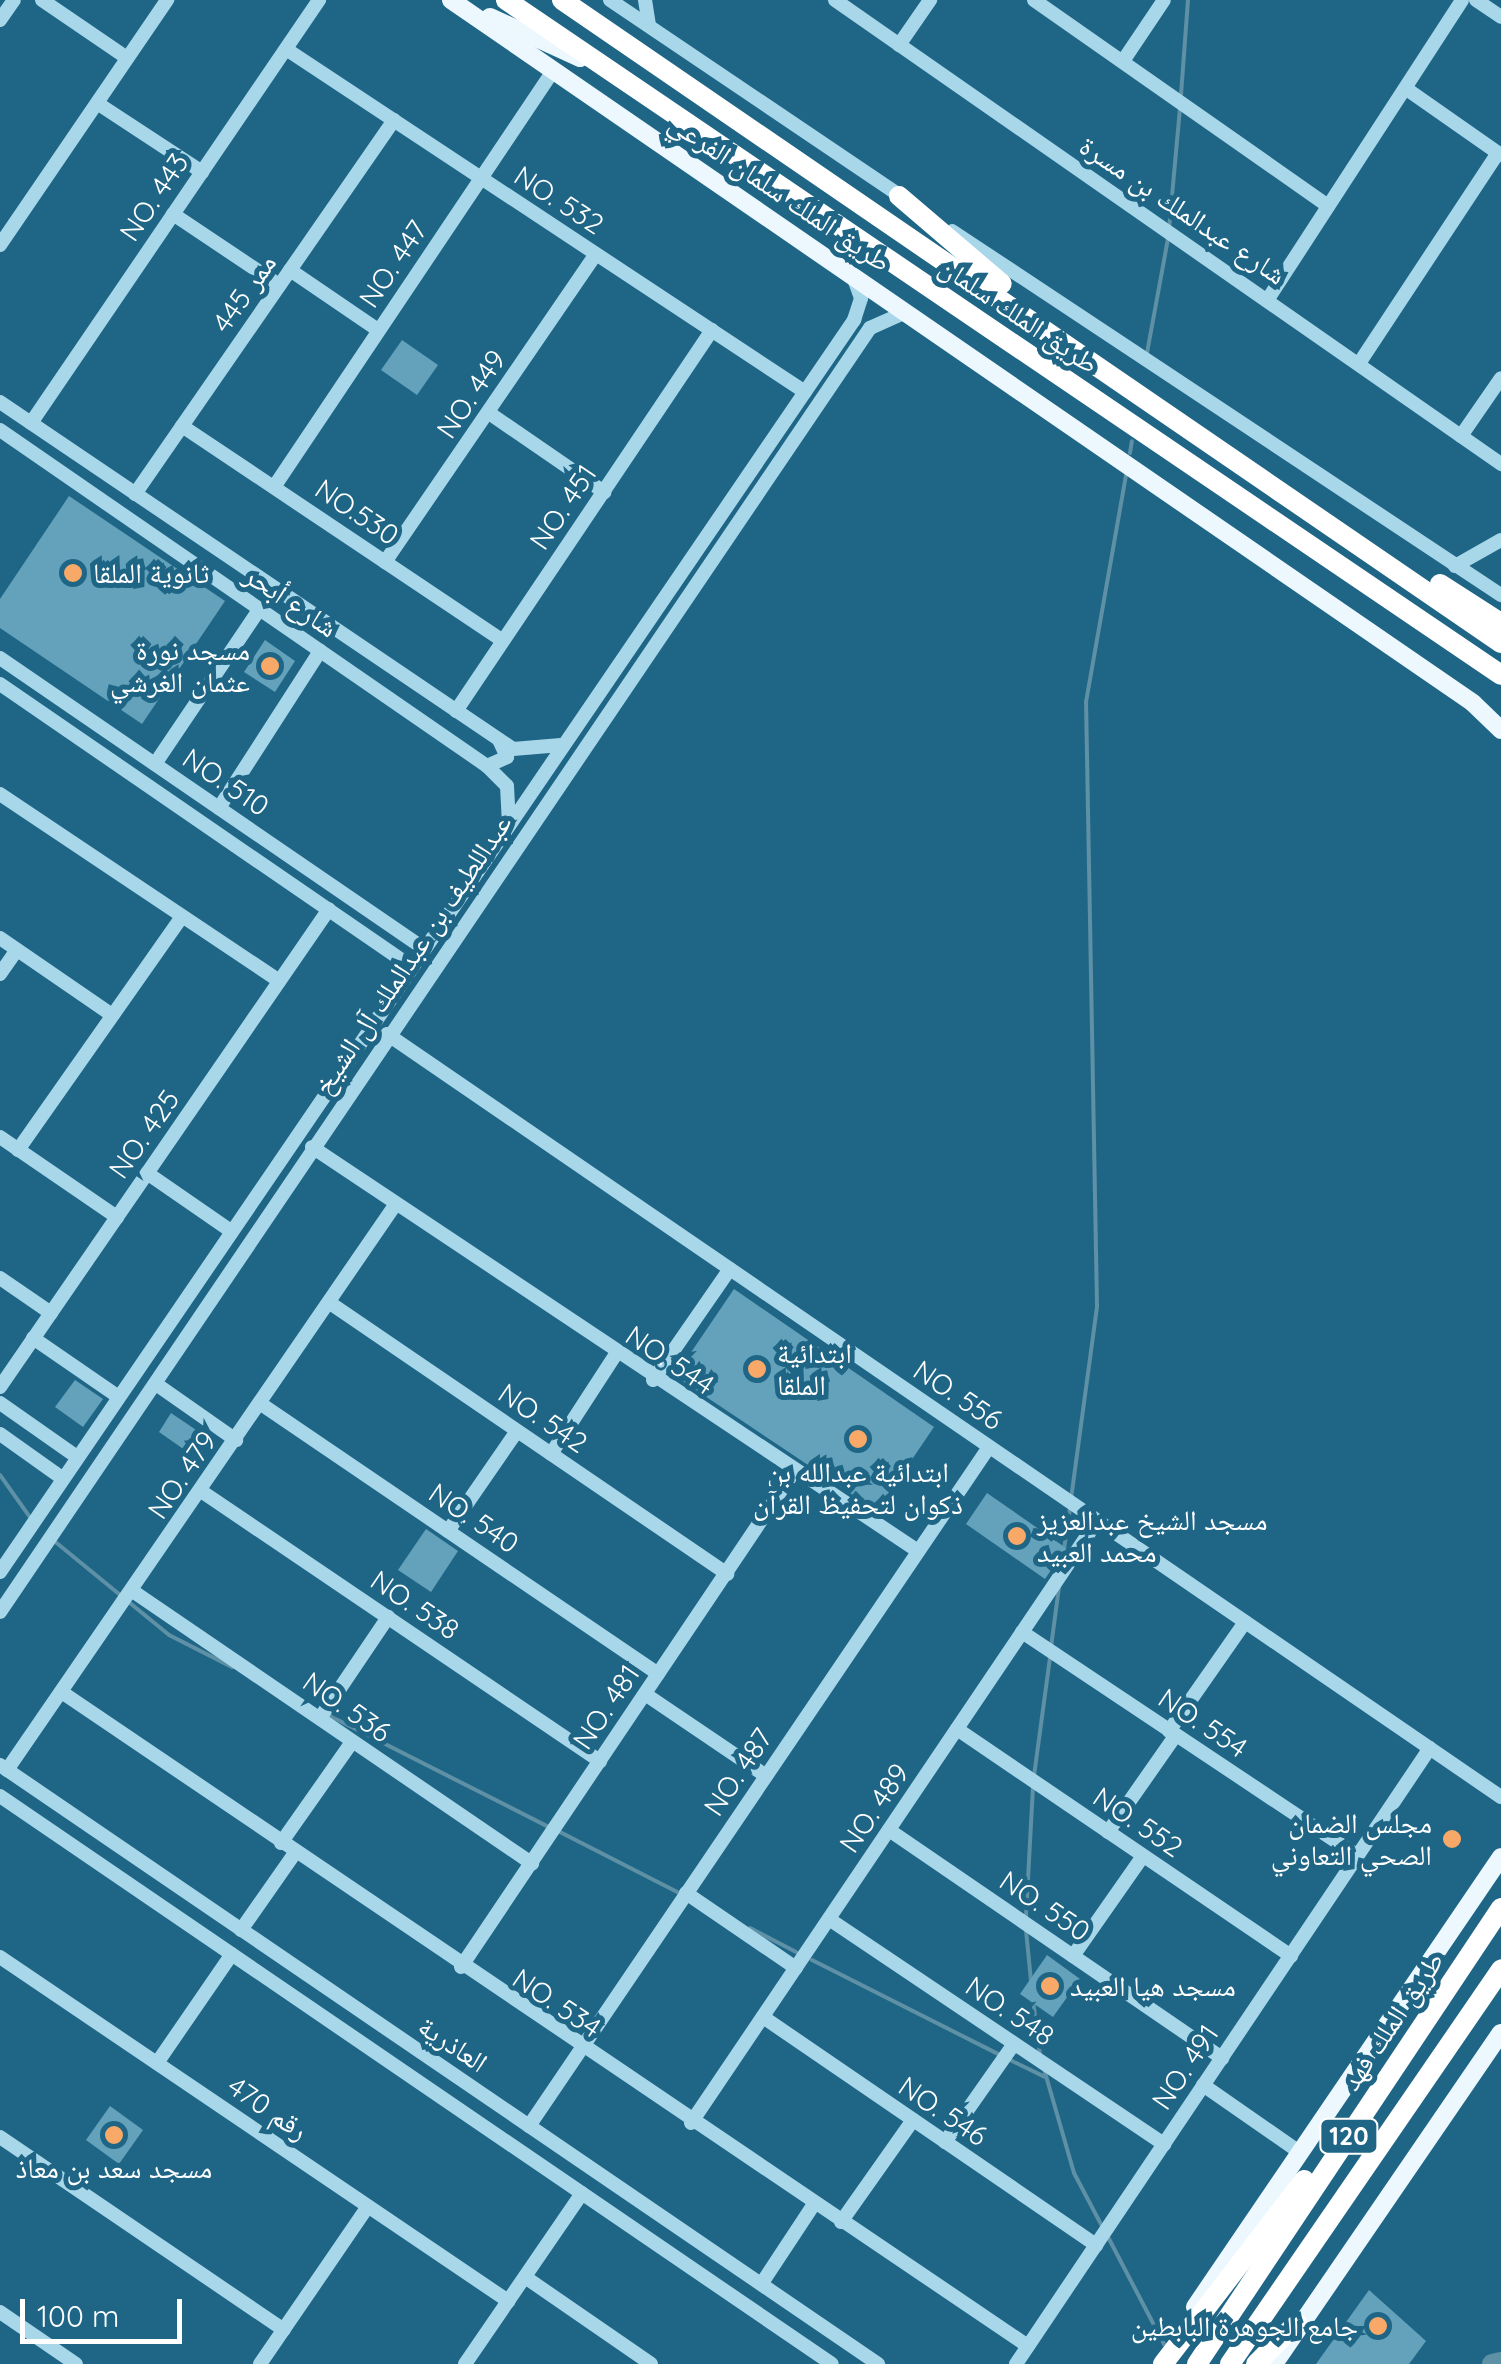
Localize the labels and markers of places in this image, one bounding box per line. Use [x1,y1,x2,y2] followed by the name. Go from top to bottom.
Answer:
[93,556,209,590] place label: ثانوية الملقا
[62,562,84,584] marker: ثانوية الملقا
[110,633,250,699] place label: مسجد نورة عثمان الغرشي
[259,655,281,677] marker: مسجد نورة عثمان الغرشي
[777,1336,852,1402] place label: ابتدائية الملقا
[746,1358,768,1380] marker: ابتدائية الملقا
[847,1428,869,1450] marker: ابتدائية عبدالله بن ذكوان لتحفيظ القرآن
[753,1455,963,1521] place label: ابتدائية عبدالله بن ذكوان لتحفيظ القرآن
[1037,1503,1267,1569] place label: مسجد الشيخ عبدالعزيز محمد العبيد
[1006,1525,1028,1547] marker: مسجد الشيخ عبدالعزيز محمد العبيد
[1271,1806,1432,1872] place label: مجلس الضمان الصحي التعاوني
[1441,1828,1463,1850] marker: مجلس الضمان الصحي التعاوني
[1070,1969,1236,2003] place label: مسجد هيا العبيد
[1039,1975,1061,1997] marker: مسجد هيا العبيد
[103,2124,125,2146] marker: مسجد سعد بن معاذ
[16,2151,212,2185] place label: مسجد سعد بن معاذ
[1131,2309,1358,2343] place label: جامع الجوهرة البابطين
[1367,2315,1389,2337] marker: جامع الجوهرة البابطين

